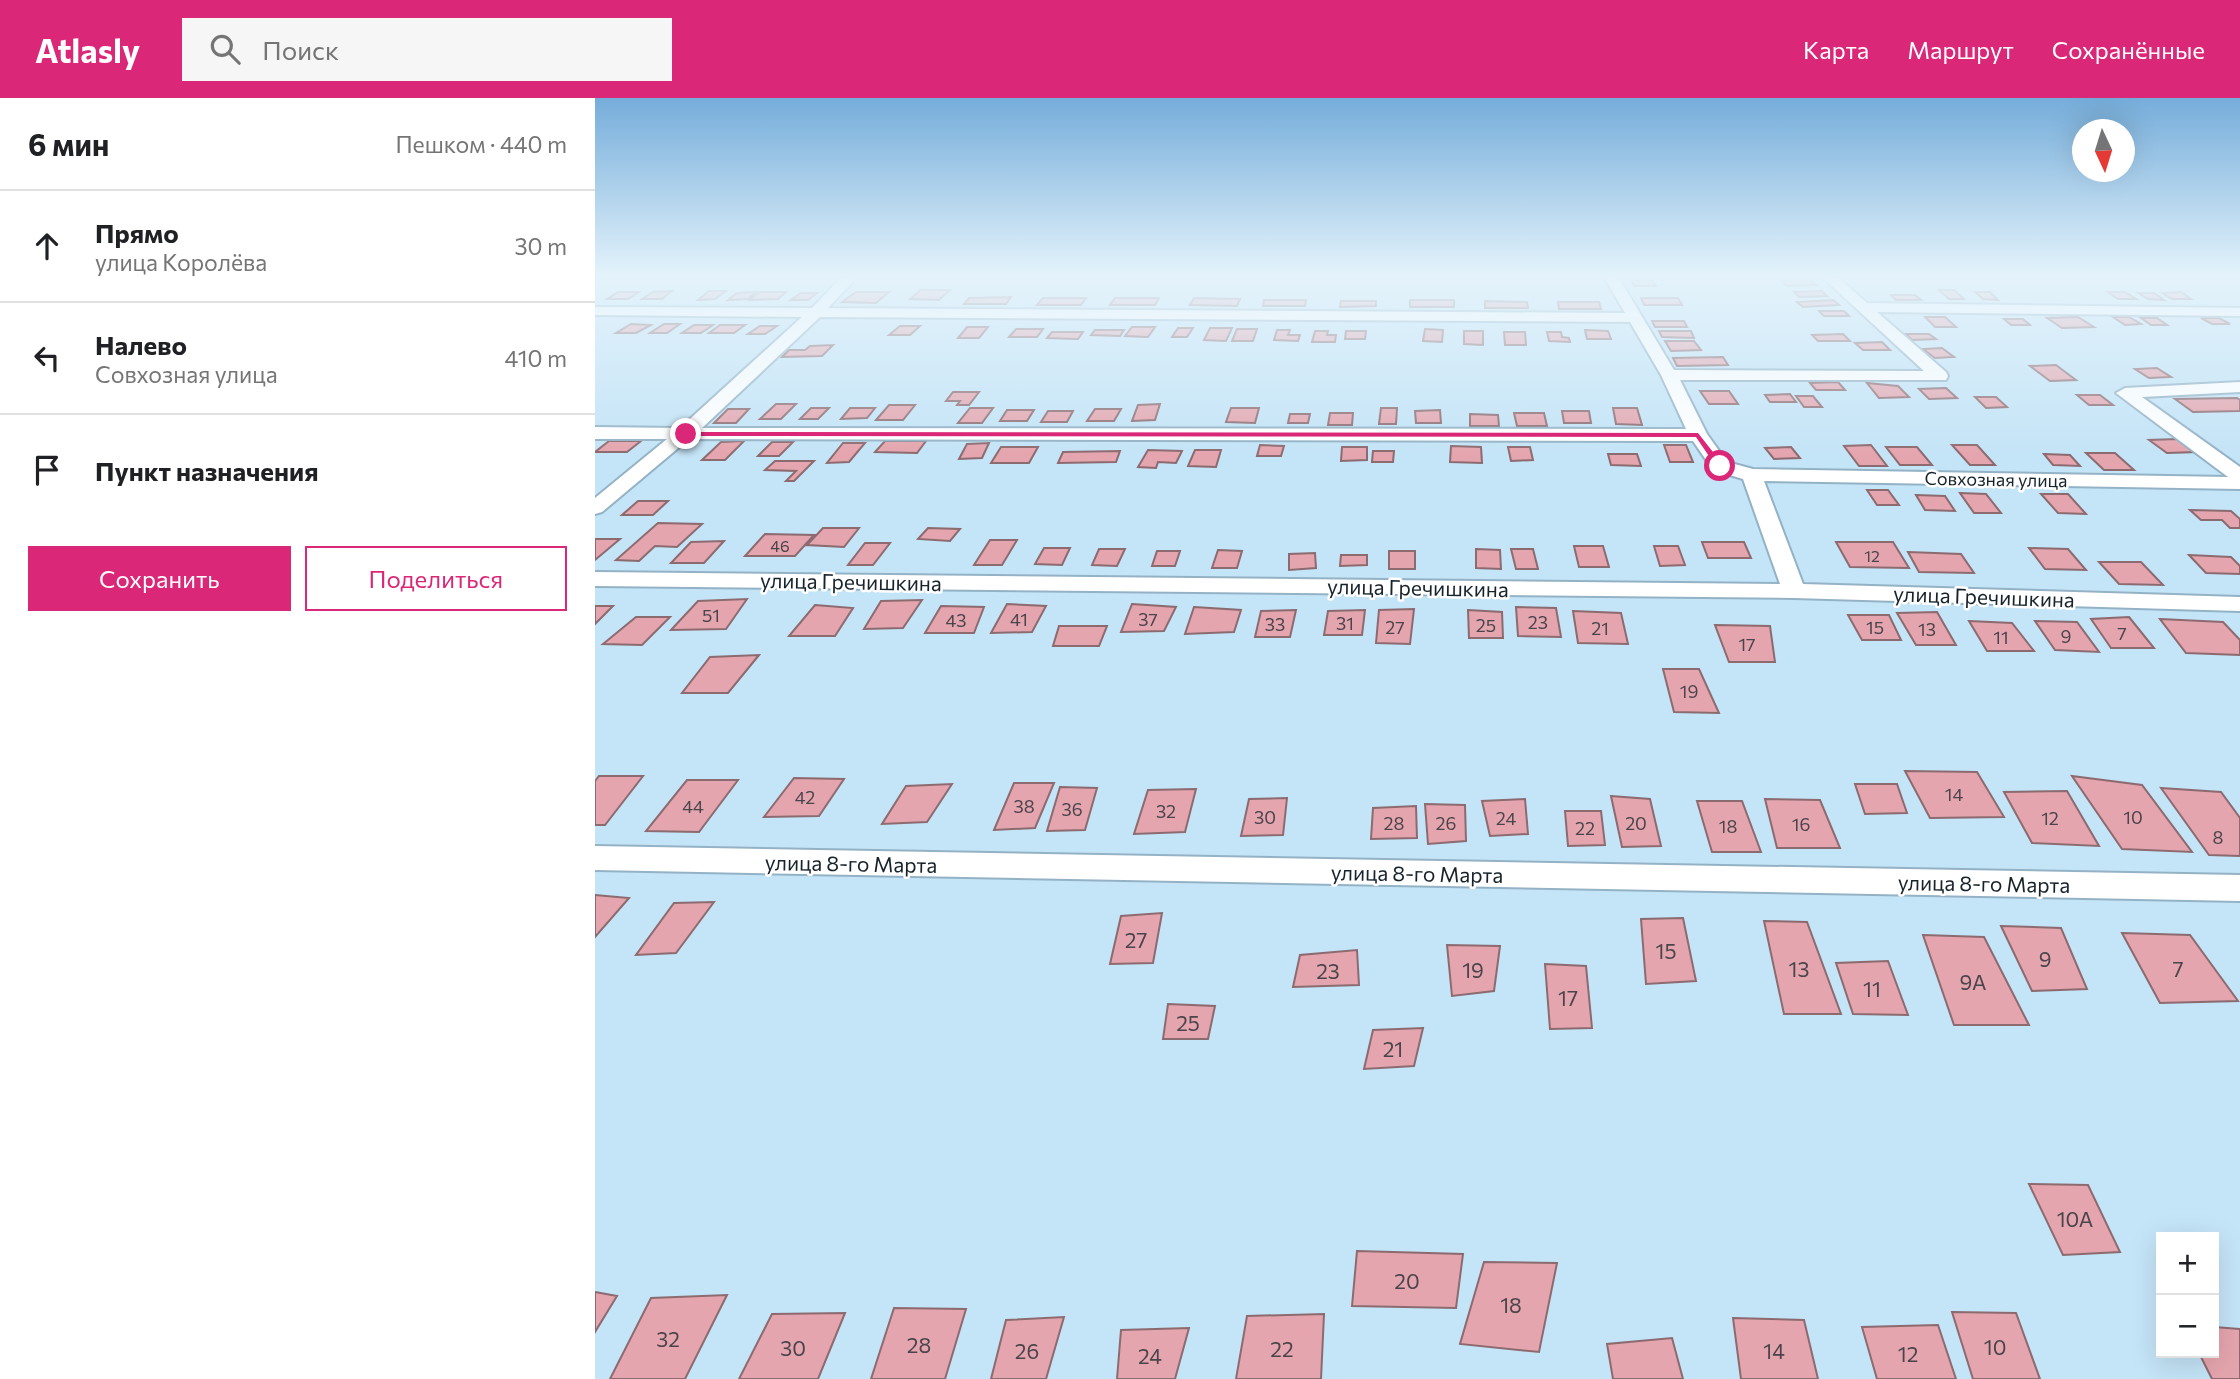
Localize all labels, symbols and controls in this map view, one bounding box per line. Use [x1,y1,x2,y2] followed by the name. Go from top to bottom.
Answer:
[182,18,672,81] search box
[35,29,140,70] text: Atlasly
[206,30,244,68] icon: search
[262,34,339,65] text: Поиск
[1803,35,1869,64] text: Карта
[1907,35,2014,64] text: Маршрут
[2052,35,2205,64] text: Сохранённые
[2072,119,2135,182] north arrow
[28,125,109,162] text: 6 мин
[395,130,567,158] text: Пешком · 440 m
[95,217,179,248] text: Прямо
[28,227,66,265] icon: ahead
[514,232,567,260] text: 30 m
[95,248,267,276] text: улица Королёва
[95,329,187,360] text: Налево
[28,339,66,377] icon: left
[505,344,567,372] text: 410 m
[95,360,278,388] text: Совхозная улица
[670,418,701,449] route end
[1704,450,1735,481] route start
[28,451,66,489] icon: arrive
[95,455,319,486] text: Пункт назначения
[1924,467,2068,491] street label: Совхозная улица
[770,536,790,555] house number: 46
[28,546,291,611] button: Сохранить
[305,546,567,611] button: Поделиться
[1864,546,1880,565] house number: 12
[760,567,942,595] street label: улица Гречишкина
[1327,573,1509,601] street label: улица Гречишкина
[1893,580,2075,612] street label: улица Гречишкина
[702,604,720,626] house number: 51
[1010,608,1028,630] house number: 41
[1138,608,1158,630] house number: 37
[945,609,967,631] house number: 43
[1528,611,1548,633] house number: 23
[1336,612,1354,634] house number: 31
[1265,613,1285,635] house number: 33
[1476,614,1496,636] house number: 25
[1385,616,1405,638] house number: 27
[1866,616,1884,638] house number: 15
[1591,617,1609,639] house number: 21
[1918,618,1936,640] house number: 13
[2117,622,2127,644] house number: 7
[2061,625,2071,647] house number: 9
[1993,626,2009,648] house number: 11
[1738,633,1756,655] house number: 17
[1680,680,1698,702] house number: 19
[1945,783,1963,805] house number: 14
[795,786,815,808] house number: 42
[682,795,704,817] house number: 44
[1013,795,1035,817] house number: 38
[1061,798,1083,820] house number: 36
[1156,800,1176,822] house number: 32
[1254,806,1276,828] house number: 30
[2123,806,2143,828] house number: 10
[1496,807,1516,829] house number: 24
[2041,807,2059,829] house number: 12
[1384,812,1405,834] house number: 28
[1436,812,1456,834] house number: 26
[1625,812,1647,834] house number: 20
[1792,813,1810,835] house number: 16
[1719,815,1737,837] house number: 18
[1575,817,1595,839] house number: 22
[2213,826,2224,848] house number: 8
[765,849,937,877] street label: улица 8-го Марта
[1331,859,1503,887] street label: улица 8-го Марта
[1898,869,2070,897] street label: улица 8-го Марта
[1125,927,1147,952] house number: 27
[1655,938,1677,963] house number: 15
[2039,946,2051,971] house number: 9
[1789,956,1809,981] house number: 13
[2172,956,2184,981] house number: 7
[1462,957,1484,982] house number: 19
[1316,958,1340,983] house number: 23
[1960,969,1986,994] house number: 9А
[1863,976,1881,1001] house number: 11
[1558,985,1578,1010] house number: 17
[1176,1010,1200,1035] house number: 25
[1383,1036,1403,1061] house number: 21
[2057,1206,2093,1231] house number: 10А
[2156,1232,2219,1358] map controls
[2156,1232,2219,1295] button: +
[1394,1268,1420,1293] house number: 20
[1500,1292,1522,1317] house number: 18
[2156,1295,2219,1358] button: −
[656,1326,680,1351] house number: 32
[907,1332,931,1357] house number: 28
[1984,1334,2006,1359] house number: 10
[780,1335,806,1360] house number: 30
[1270,1336,1294,1361] house number: 22
[1015,1338,1039,1363] house number: 26
[1763,1338,1785,1363] house number: 14
[1898,1341,1918,1366] house number: 12
[1138,1343,1162,1368] house number: 24

